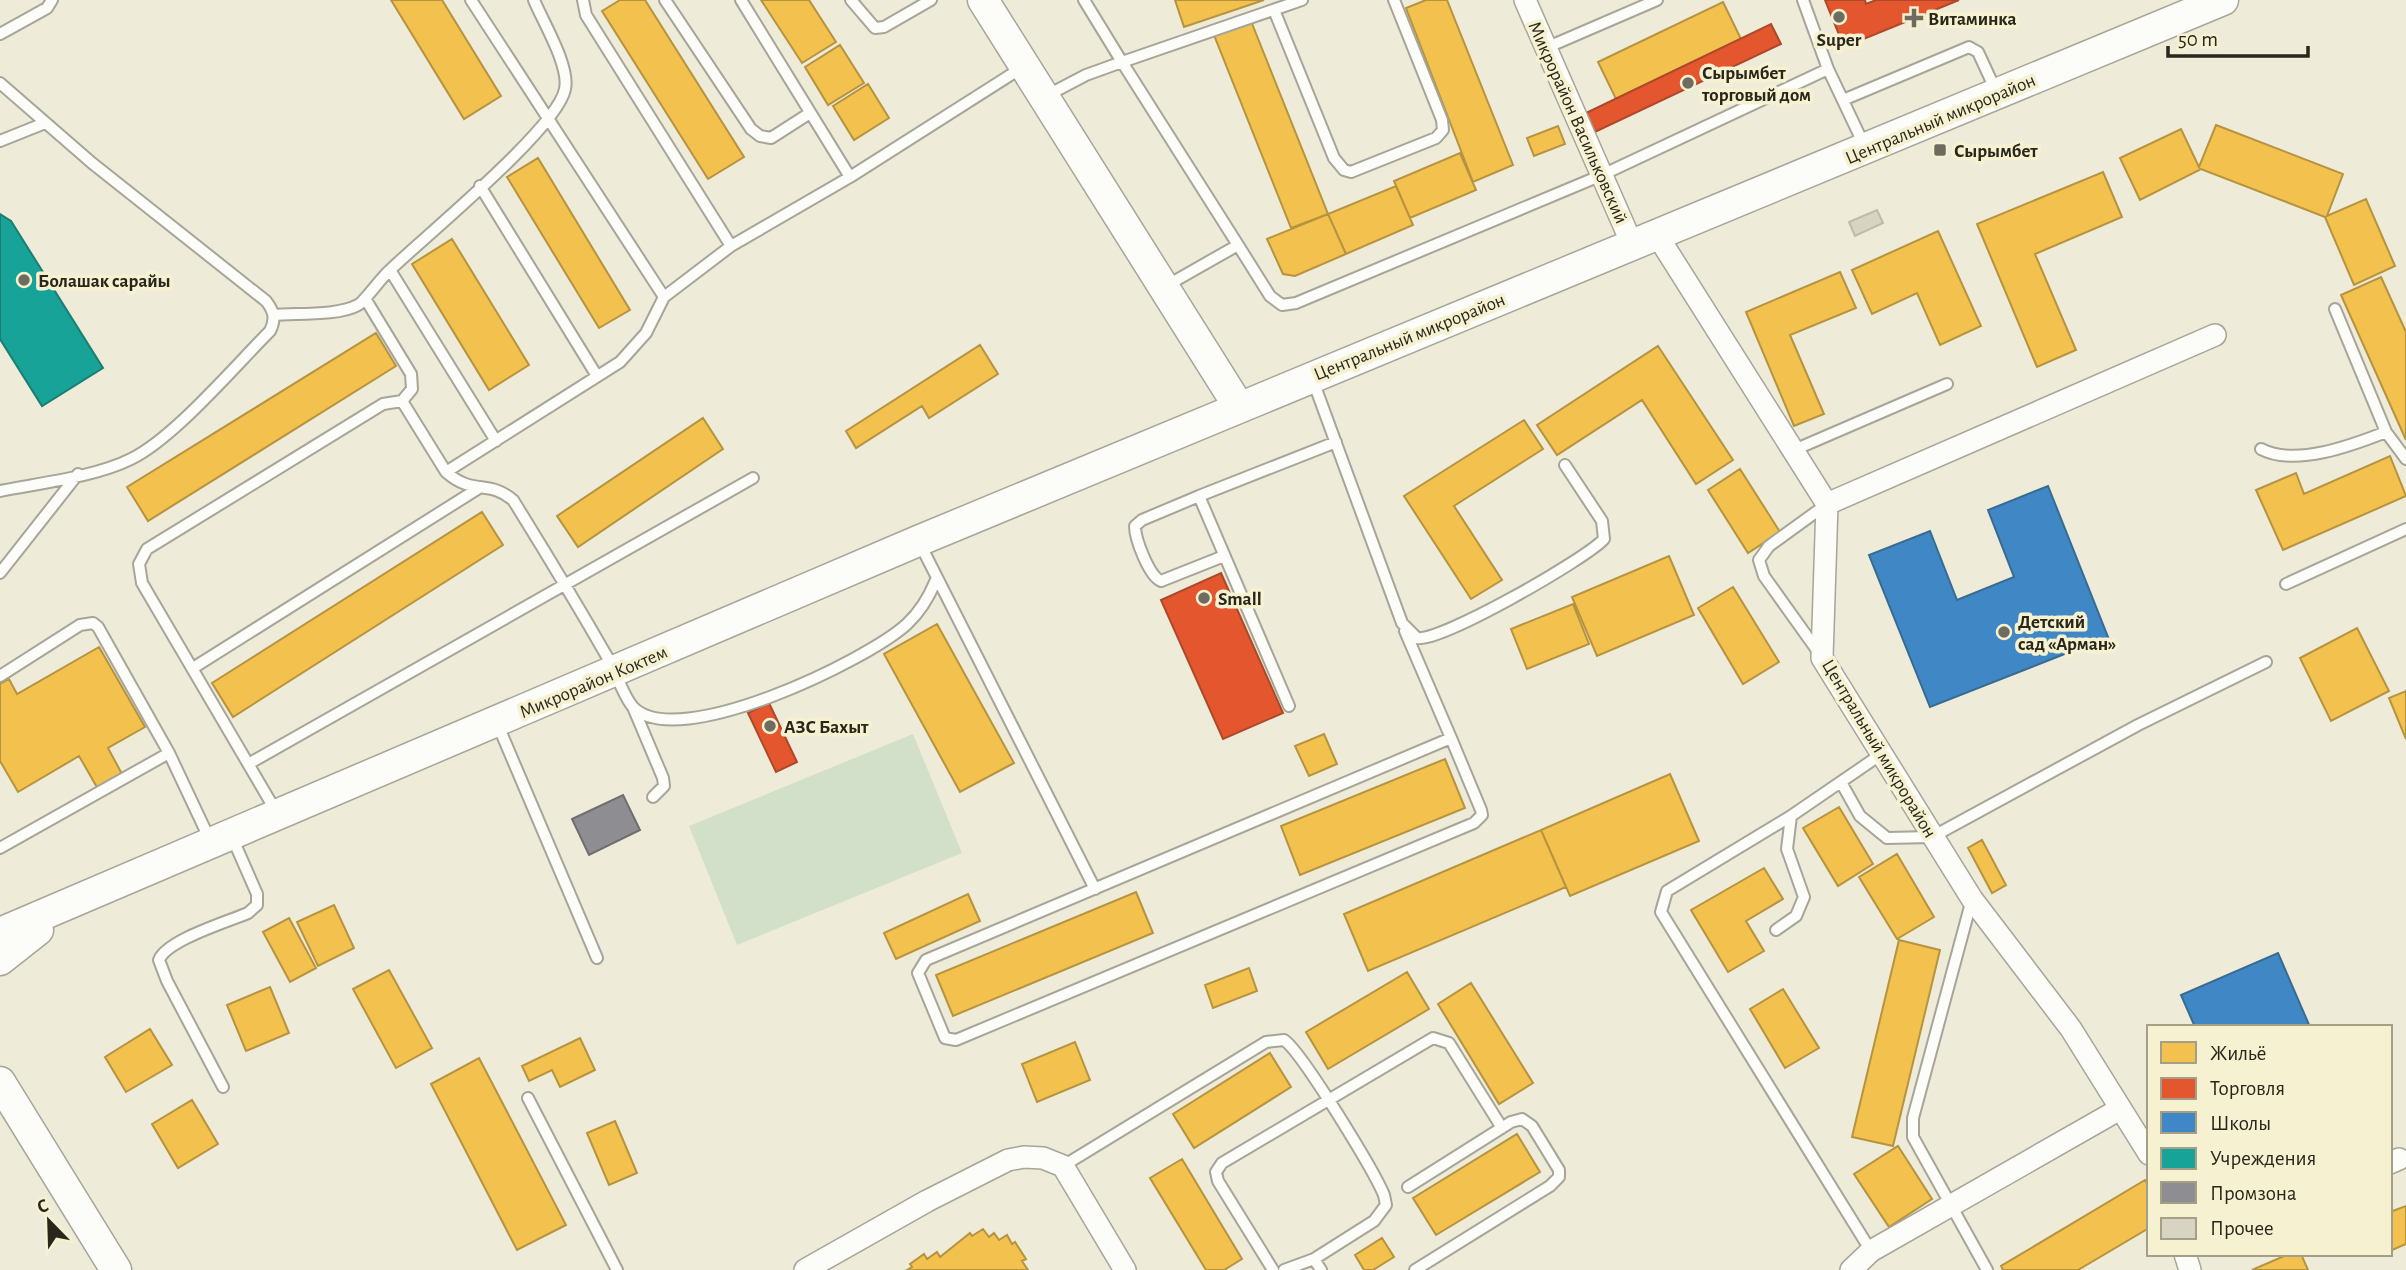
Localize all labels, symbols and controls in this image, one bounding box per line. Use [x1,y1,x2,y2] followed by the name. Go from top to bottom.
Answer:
[1831,9,1847,25] marker: Super
[1906,10,1922,26] marker: Витаминка
[1928,10,2016,29] place label: Витаминка
[2168,14,2308,58] scale bar
[1524,19,1631,227] street label: Микрорайон Васильковский
[2178,29,2218,50] text: 50 m
[1817,31,1862,50] place label: Super
[1701,64,1811,105] place label: Сырымбет торговый дом
[1843,71,2038,168] street label: Центральный микрорайон
[1680,75,1696,91] marker: Сырымбет торговый дом
[1932,142,1948,158] marker: Сырымбет
[1954,142,2038,161] place label: Сырымбет
[16,272,32,288] marker: Болашак сарайы
[38,272,171,291] place label: Болашак сарайы
[1311,290,1508,385] street label: Центральный микрорайон
[1196,590,1212,606] marker: Small
[1218,590,1262,609] place label: Small
[2018,613,2116,654] place label: Детский сад «Арман»
[1996,624,2012,640] marker: Детский сад «Арман»
[517,643,670,722] street label: Микрорайон Коктем
[1818,656,1940,841] street label: Центральный микрорайон
[762,718,778,734] marker: АЗС Бахыт
[784,718,869,737] place label: АЗС Бахыт
[2147,1025,2392,1256] legend
[2210,1043,2266,1064] text: Жильё
[2210,1078,2285,1099] text: Торговля
[2210,1113,2271,1134] text: Школы
[2210,1148,2316,1169] text: Учреждения
[2210,1183,2297,1204] text: Промзона
[14,1186,84,1256] north arrow
[34,1196,51,1218] text: С
[2210,1218,2274,1239] text: Прочее

